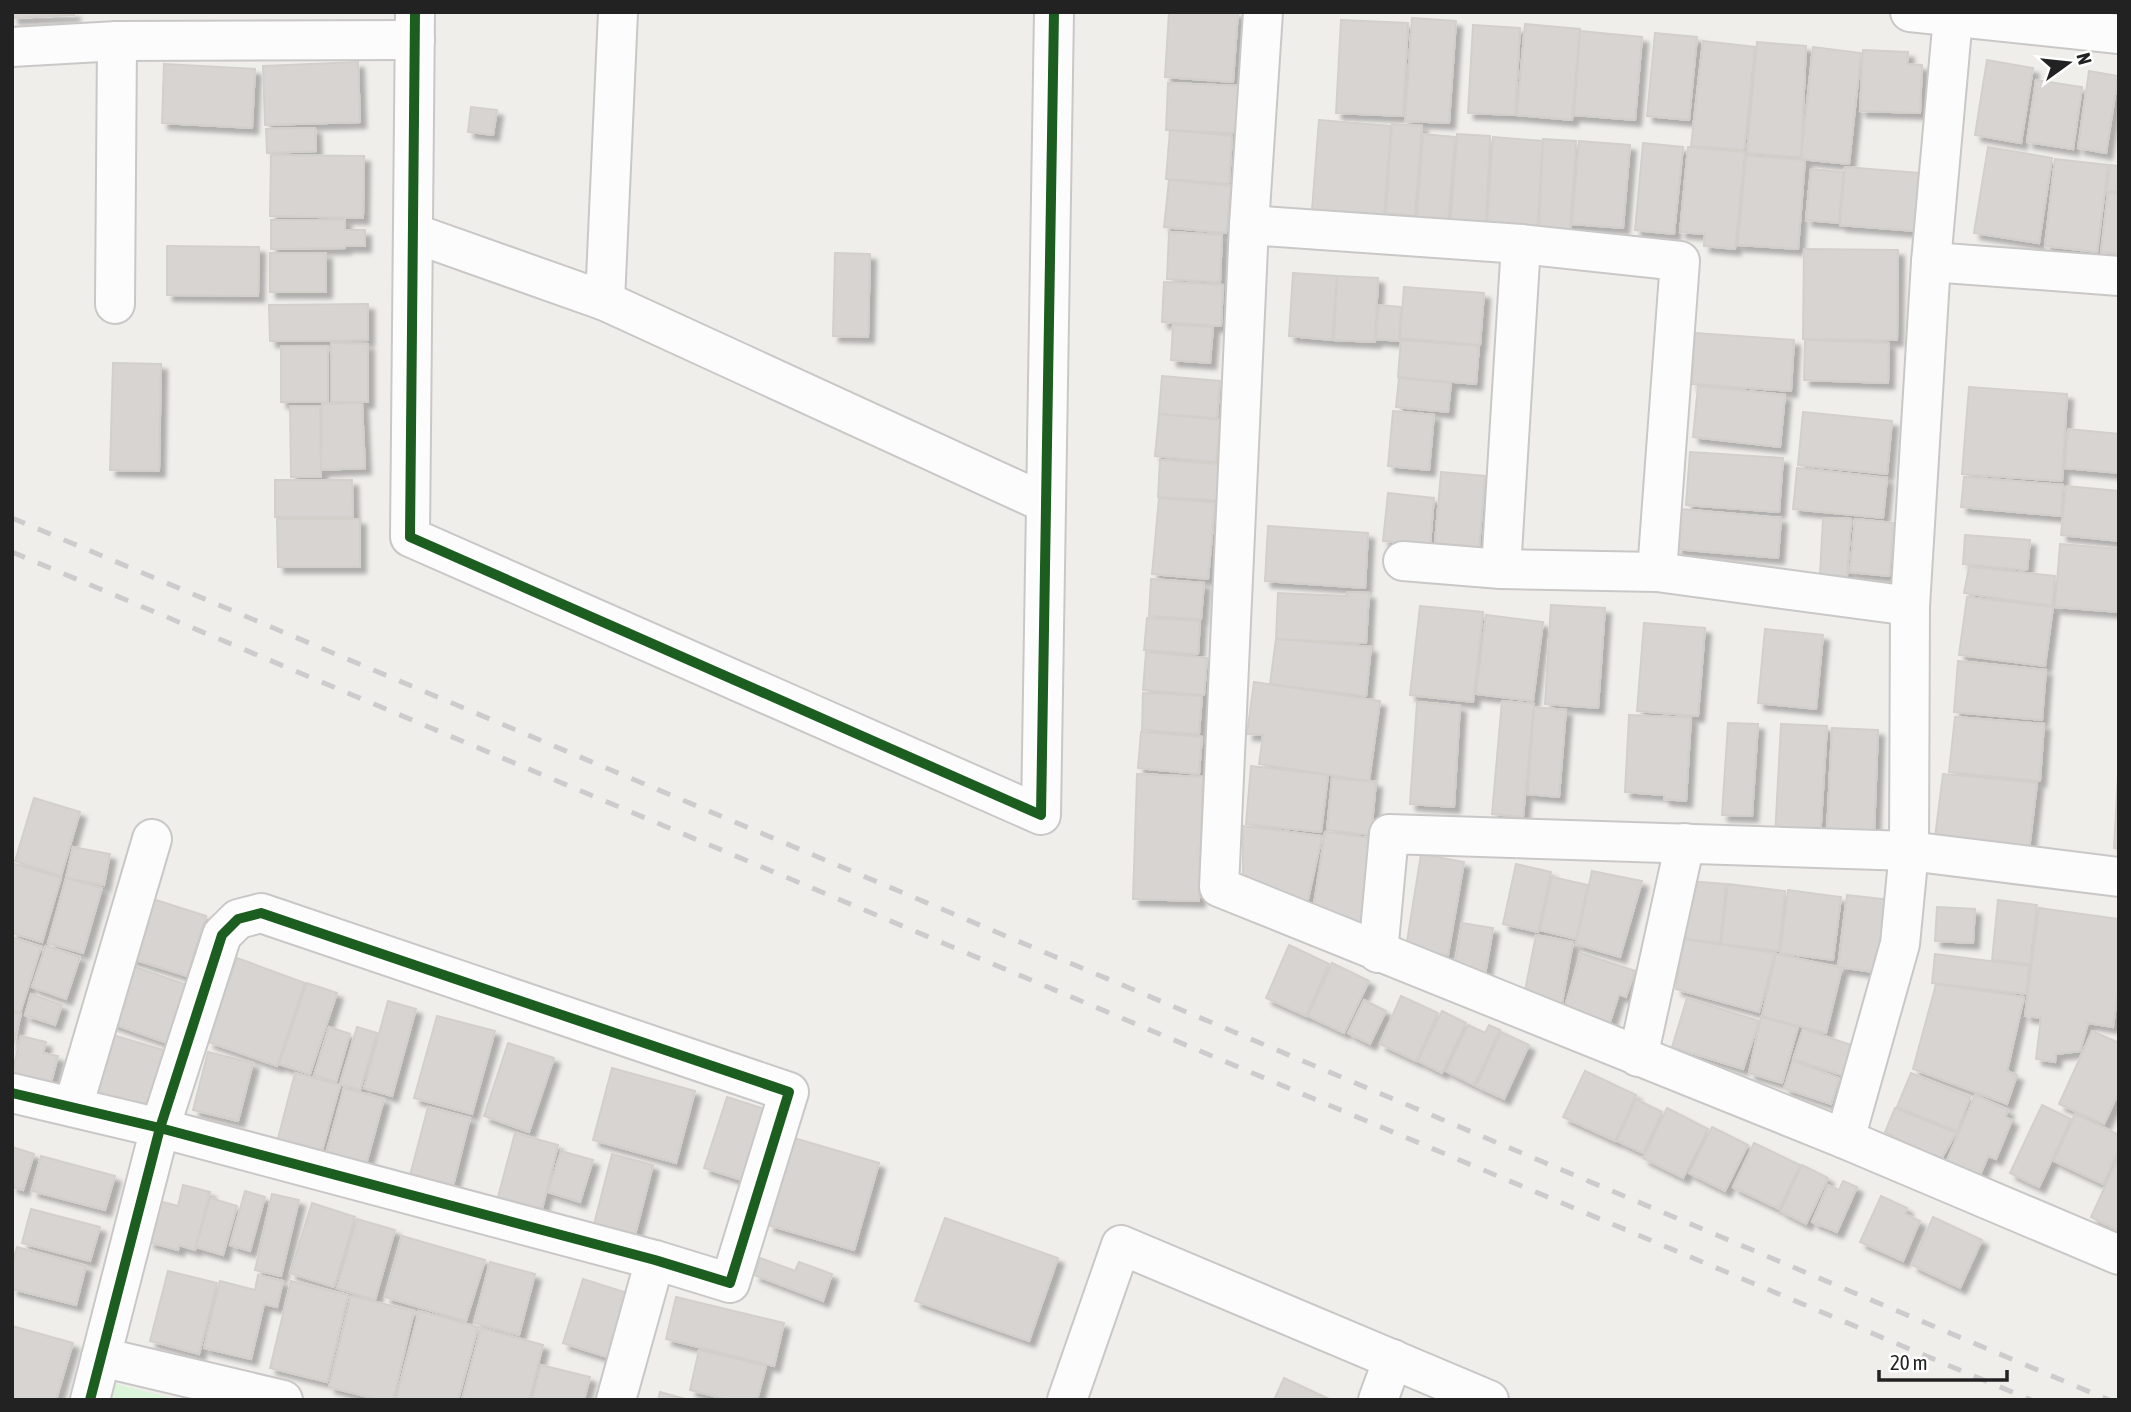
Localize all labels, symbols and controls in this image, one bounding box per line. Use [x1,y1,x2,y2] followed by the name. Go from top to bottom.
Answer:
[2033,28,2103,98] north arrow
[2072,50,2096,67] text: N
[1879,1338,2007,1382] scale bar
[1890,1350,1928,1374] text: 20 m

